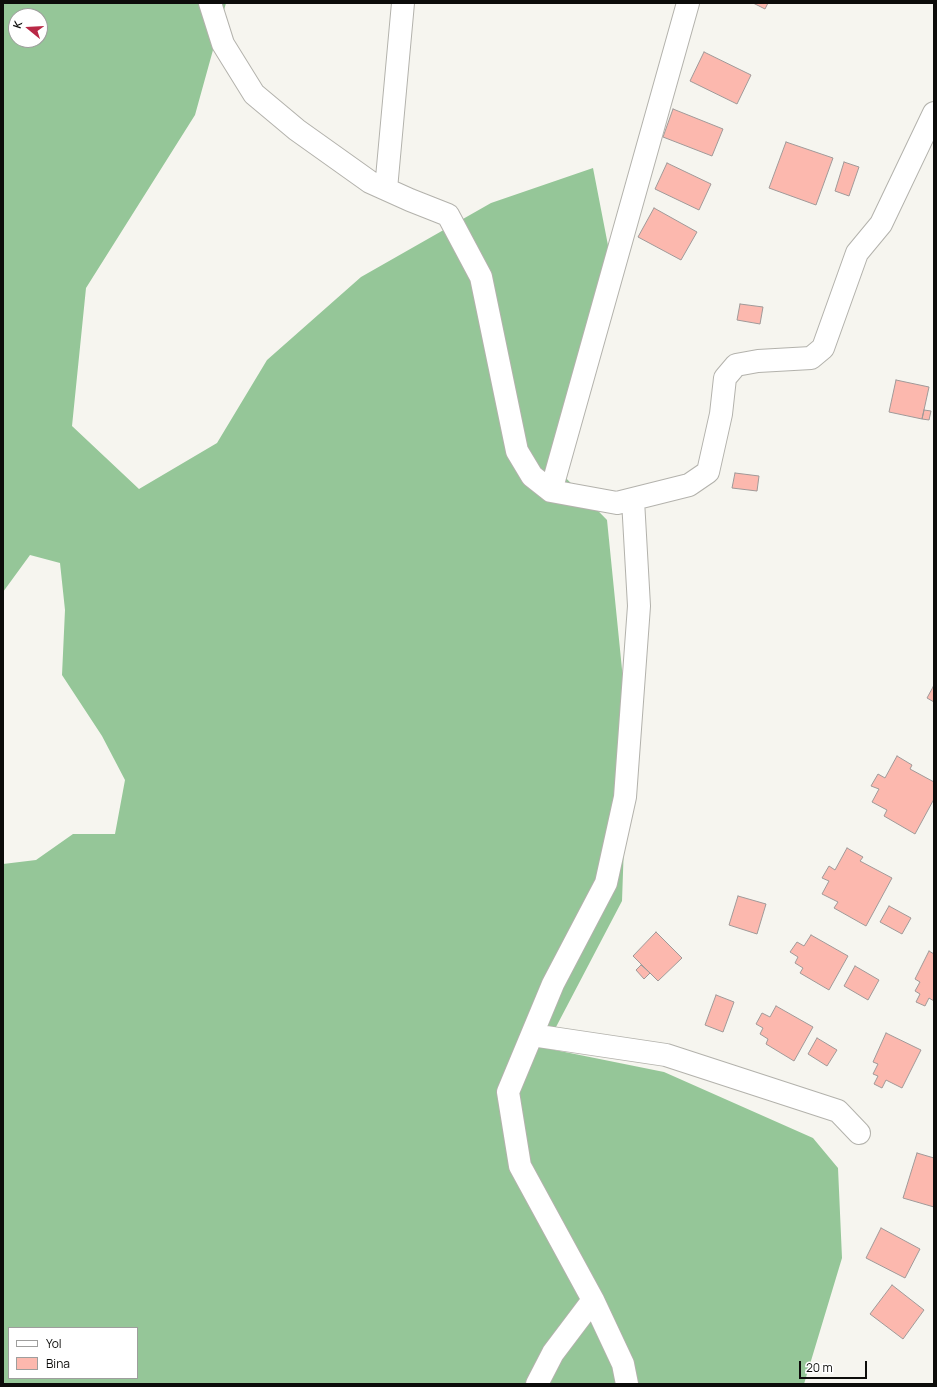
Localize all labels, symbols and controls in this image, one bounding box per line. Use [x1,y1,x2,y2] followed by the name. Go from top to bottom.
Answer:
[8,8,48,48] north arrow
[9,19,25,30] text: K
[8,1327,138,1379] legend
[46,1335,62,1352] text: Yol
[801,1353,869,1379] scale bar
[46,1355,70,1372] text: Bina
[806,1359,833,1376] text: 20 m

